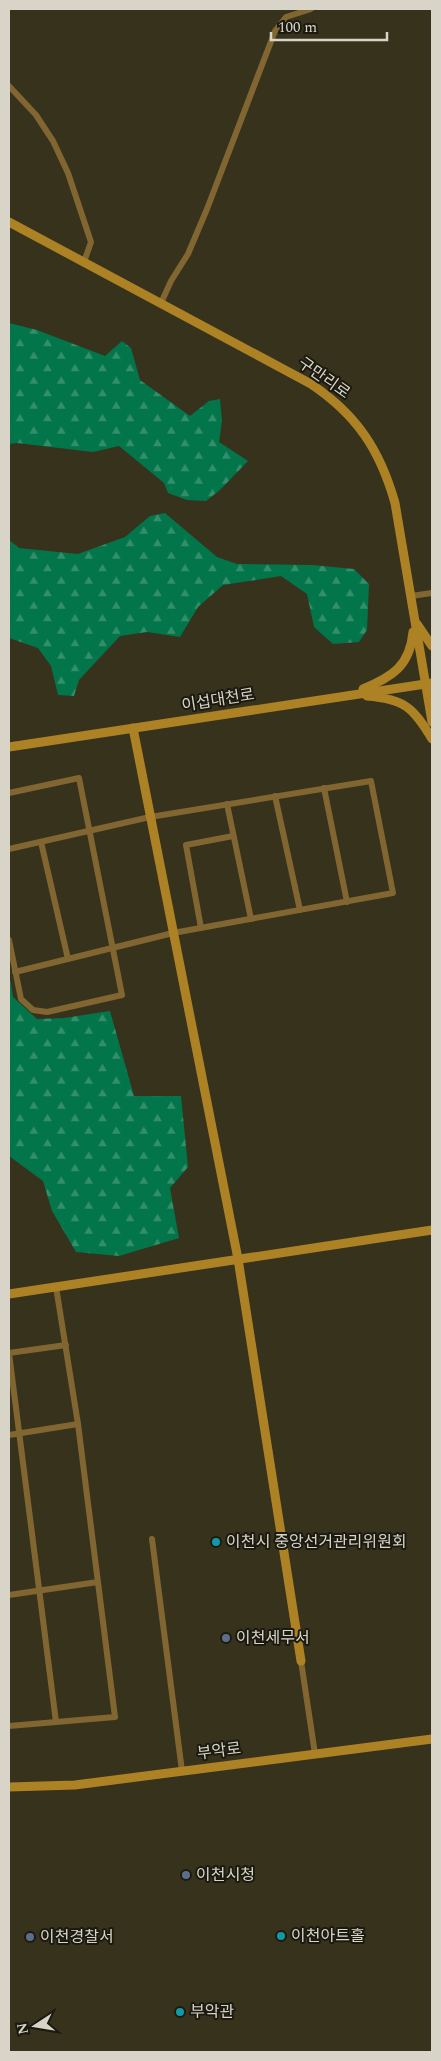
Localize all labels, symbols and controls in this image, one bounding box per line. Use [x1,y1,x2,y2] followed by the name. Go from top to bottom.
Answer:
[271,10,387,42] scale bar
[278,16,317,39] text: 100 m
[293,351,355,405] street label: 구만리로
[180,682,256,718] street label: 이섭대천로
[226,1530,407,1554] place label: 이천시 중앙선거관리위원회
[210,1536,222,1548] marker: 이천시 중앙선거관리위원회
[236,1626,310,1650] place label: 이천세무서
[220,1632,232,1644] marker: 이천세무서
[196,1736,243,1766] street label: 부악로
[196,1863,255,1887] place label: 이천시청
[180,1869,192,1881] marker: 이천시청
[291,1924,365,1948] place label: 이천아트홀
[40,1925,114,1949] place label: 이천경찰서
[275,1930,287,1942] marker: 이천아트홀
[24,1931,36,1943] marker: 이천경찰서
[190,2000,234,2024] place label: 부악관
[10,2001,60,2051] north arrow
[174,2006,186,2018] marker: 부악관
[11,2021,34,2036] text: N

